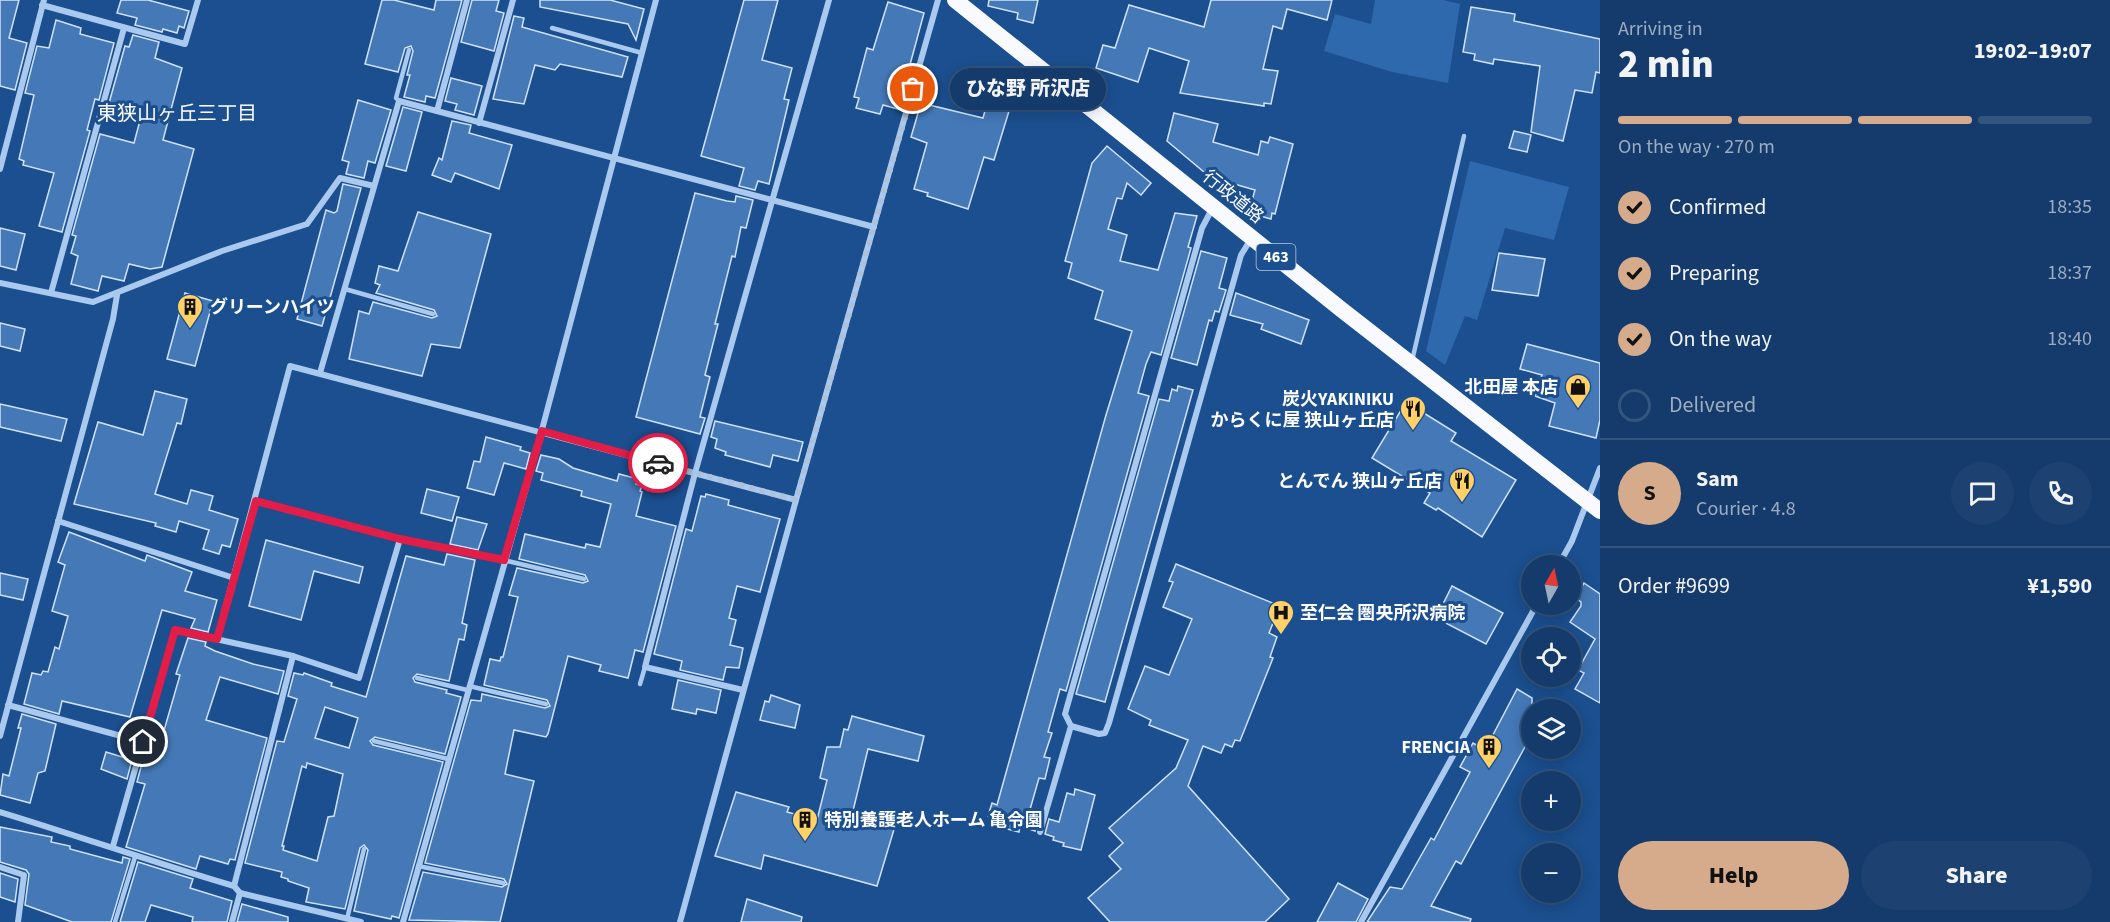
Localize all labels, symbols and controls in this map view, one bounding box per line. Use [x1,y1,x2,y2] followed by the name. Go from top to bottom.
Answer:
[1618,15,1703,43] text: Arriving in
[1974,35,2092,67] text: 19:02–19:07
[1618,37,1714,93] text: 2 min
[887,63,938,114] pin
[949,68,1105,110] callout: ひな野 所沢店
[896,72,929,105] icon: bag
[966,75,1090,103] text: ひな野 所沢店
[97,100,257,128] district label: 東狭山ヶ丘三丁目
[1618,133,1775,161] text: On the way · 270 m
[1197,165,1269,229] street label: 行政道路
[1618,191,1651,224] icon: check
[1669,191,1766,223] text: Confirmed
[2047,193,2092,221] text: 18:35
[1256,244,1296,270] road number: 463
[1618,257,1651,290] icon: check
[1669,257,1759,289] text: Preparing
[2047,259,2092,287] text: 18:37
[175,292,205,330] building icon: グリーンハイツ
[210,295,335,320] place label: グリーンハイツ
[1618,323,1651,356] icon: check
[1669,323,1772,355] text: On the way
[2047,325,2092,353] text: 18:40
[1563,372,1593,410] shop icon: 北田屋 本店
[1464,375,1558,400] place label: 北田屋 本店
[1210,387,1394,433] place label: 炭火YAKINIKU からくに屋 狭山ヶ丘店
[1669,389,1756,421] text: Delivered
[1398,394,1428,432] restaurant icon: 炭火YAKINIKU からくに屋 狭山ヶ丘店
[628,433,688,493] courier
[642,447,675,480] icon: car
[1951,462,2014,525] button: chat
[2029,462,2092,525] button: phone
[1696,463,1739,495] text: Sam
[1447,466,1477,504] restaurant icon: とんでん 狭山ヶ丘店
[1277,469,1442,494] place label: とんでん 狭山ヶ丘店
[1643,477,1656,509] text: S
[1696,495,1796,523] text: Courier · 4.8
[1521,555,1581,615] north arrow
[1521,555,1581,903] map controls
[1618,570,1730,602] text: Order #9699
[2027,570,2092,602] text: ¥1,590
[1266,598,1296,636] hospital icon: 至仁会 圏央所沢病院
[1300,601,1466,626] place label: 至仁会 圏央所沢病院
[1521,627,1581,687] button: locate
[1521,699,1581,759] button: layers
[117,716,168,767] pin
[126,725,159,758] icon: home
[1474,732,1504,770] building icon: FRENCIA
[1401,735,1471,760] place label: FRENCIA
[1521,771,1581,831] button: +
[790,805,820,843] building icon: 特別養護老人ホーム 亀令園
[824,808,1043,833] place label: 特別養護老人ホーム 亀令園
[1618,841,1849,910] button: Help
[1861,841,2092,910] button: Share
[1521,843,1581,903] button: −

